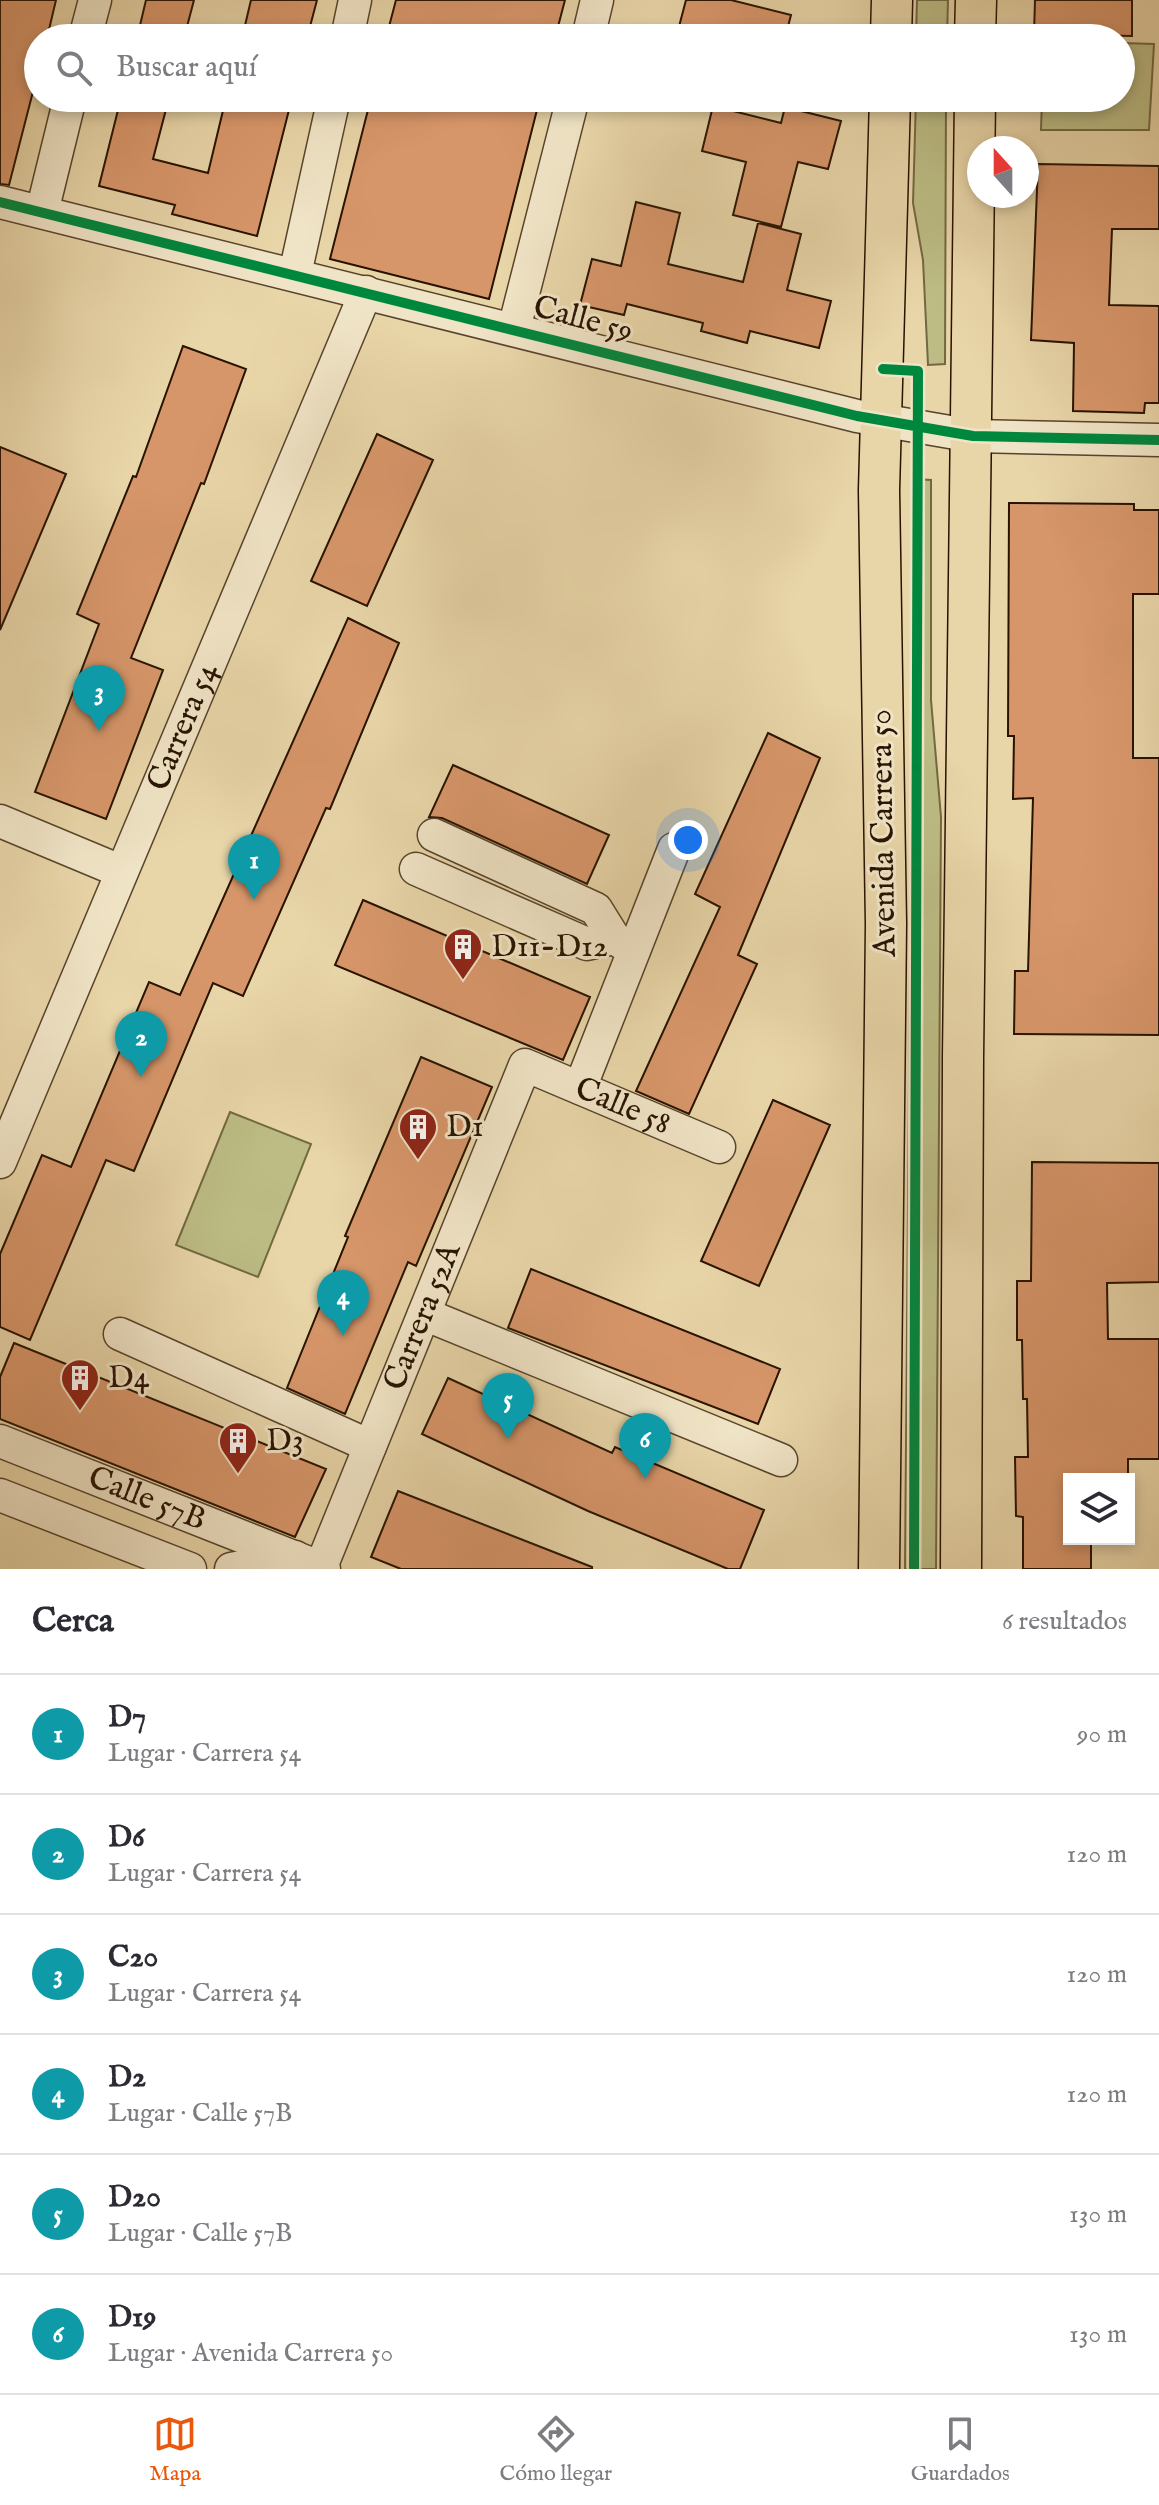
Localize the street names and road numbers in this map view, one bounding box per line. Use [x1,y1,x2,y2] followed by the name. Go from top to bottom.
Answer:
[529,287,637,353] street label: Calle 59
[138,657,228,797] street label: Carrera 54
[861,709,907,958] street label: Avenida Carrera 50
[569,1068,677,1145] street label: Calle 58
[374,1236,471,1397] street label: Carrera 52A
[82,1457,212,1541] street label: Calle 57B

